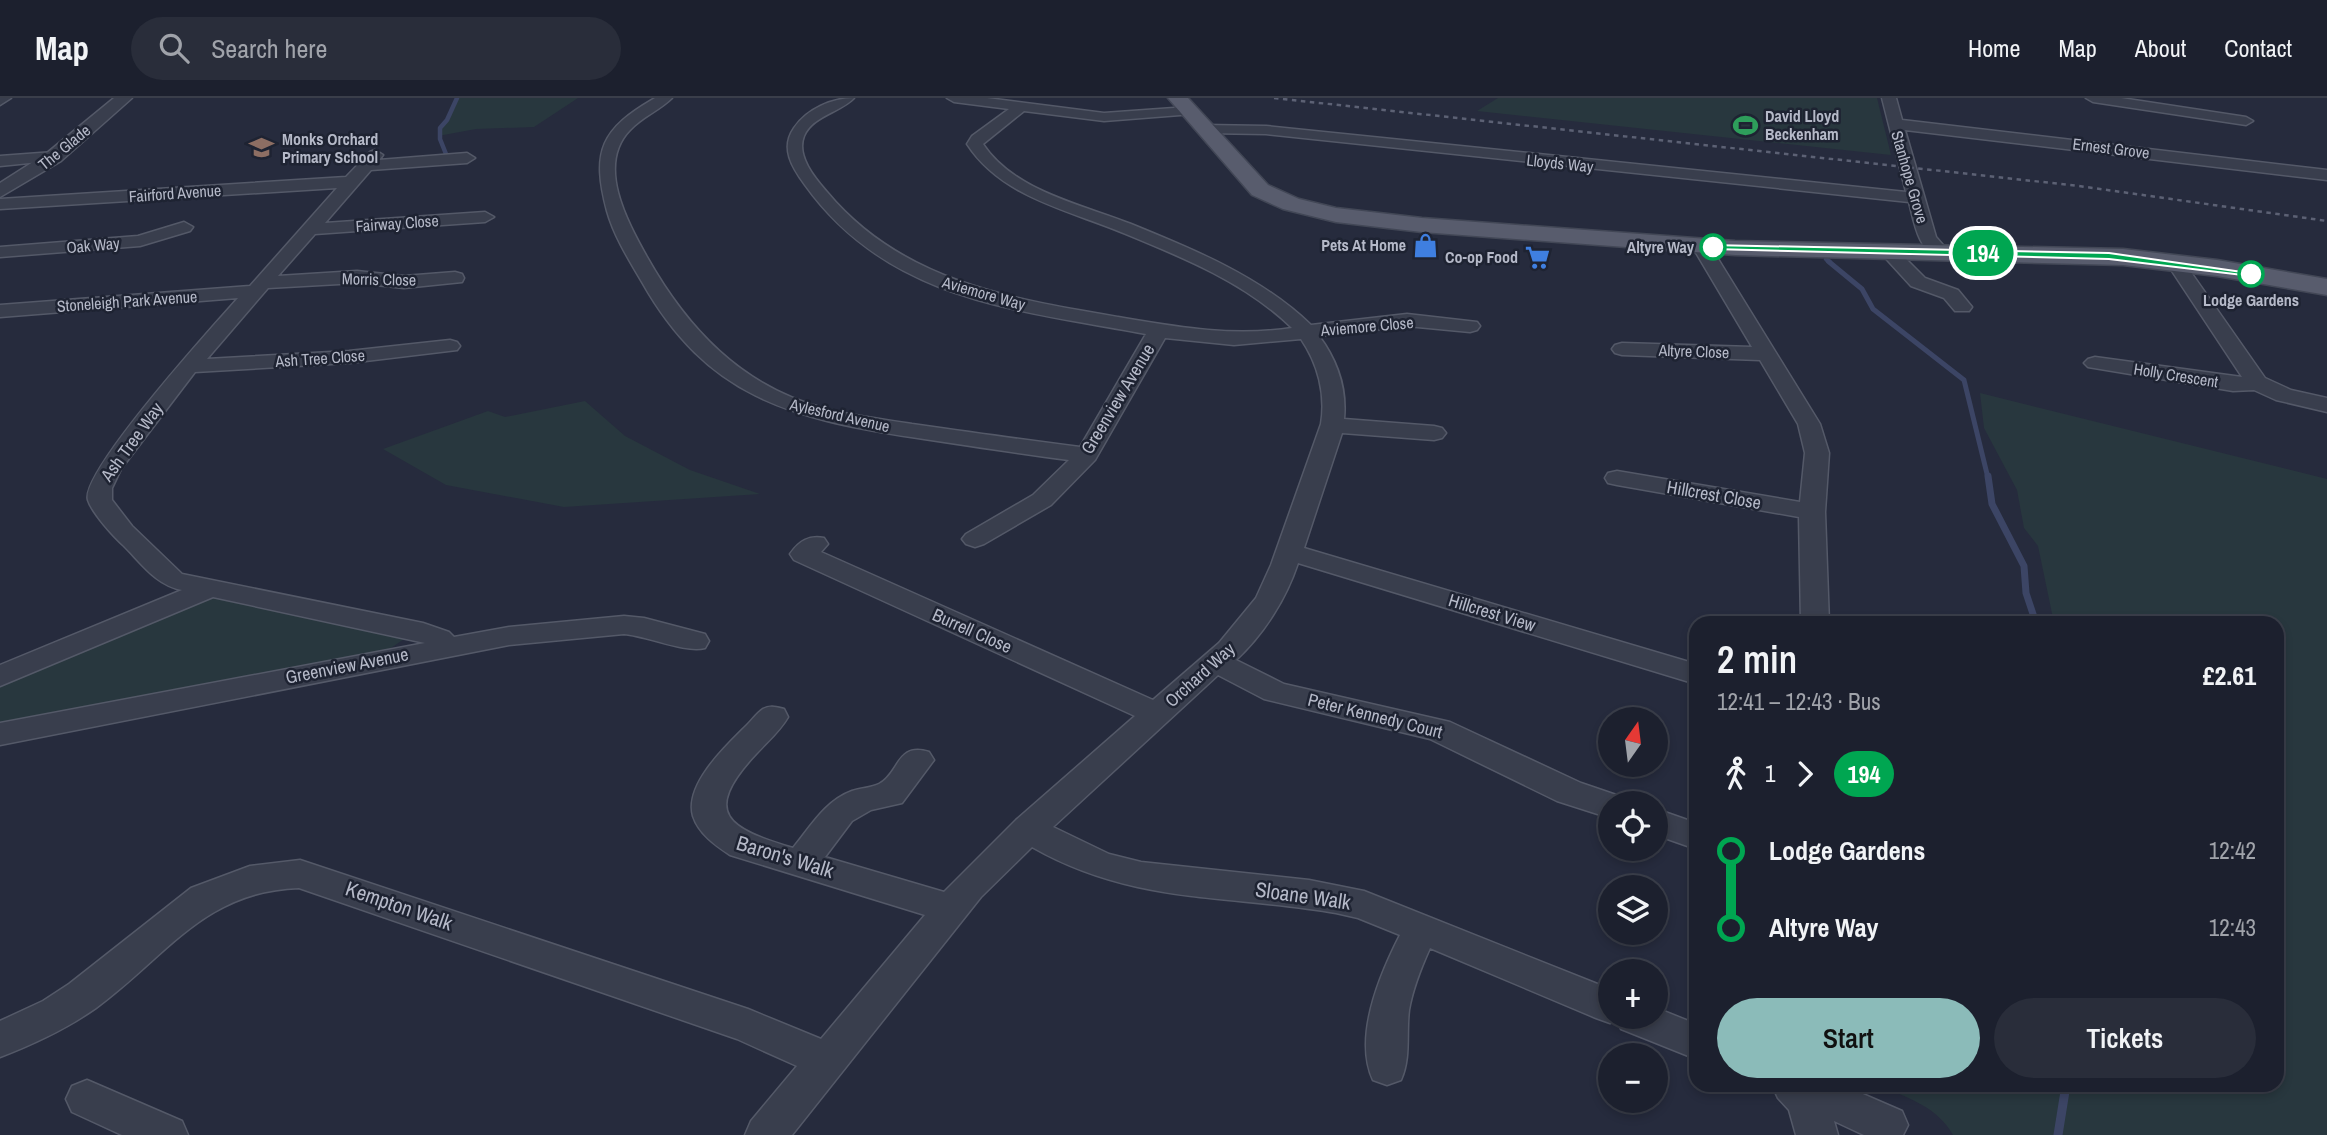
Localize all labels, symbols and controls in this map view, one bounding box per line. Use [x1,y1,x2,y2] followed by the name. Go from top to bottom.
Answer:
[131,17,621,80] search box
[35,26,89,70] text: Map
[155,29,193,67] icon: search
[211,31,327,66] text: Search here
[1968,32,2020,64] text: Home
[2058,32,2097,64] text: Map
[2135,32,2186,64] text: About
[2224,32,2292,64] text: Contact
[1765,105,1839,145] place label: David Lloyd Beckenham
[1731,111,1759,139] sports icon: David Lloyd Beckenham
[33,119,95,175] street label: The Glade
[282,128,378,168] place label: Monks Orchard Primary School
[1886,128,1934,226] street label: Stanhope Grove
[2071,132,2151,164] street label: Ernest Grove
[248,134,276,162] school or university icon: Monks Orchard Primary School
[1525,149,1595,178] street label: Lloyds Way
[128,179,222,207] street label: Fairford Avenue
[355,209,439,237] street label: Fairway Close
[1943,230,2023,276] line badge: 194
[1412,231,1440,259] shop icon: Pets At Home
[65,232,121,258] street label: Oak Way
[1321,234,1406,256] place label: Pets At Home
[1700,234,1726,260] marker: Altyre Way
[1627,236,1695,258] place label: Altyre Way
[1967,237,1999,269] text: 194
[1524,243,1552,271] supermarket icon: Co-op Food
[1445,246,1518,268] place label: Co-op Food
[2238,261,2264,287] marker: Lodge Gardens
[342,267,416,291] street label: Morris Close
[939,270,1028,315] street label: Aviemore Way
[56,285,198,317] street label: Stoneleigh Park Avenue
[2203,289,2299,311] place label: Lodge Gardens
[1319,311,1414,341] street label: Aviemore Close
[1075,339,1160,459] street label: Greenview Avenue
[1657,339,1730,363] street label: Altyre Close
[273,344,366,372] street label: Ash Tree Close
[2132,357,2220,393] street label: Holly Crescent
[787,393,892,437] street label: Aylesford Avenue
[94,397,169,487] street label: Ash Tree Way
[1665,474,1763,515] street label: Hillcrest Close
[1445,587,1539,638] street label: Hillcrest View
[929,602,1016,659] street label: Burrell Close
[1717,634,1797,685] text: 2 min
[1159,636,1241,713] street label: Orchard Way
[283,641,410,690] street label: Greenview Avenue
[2203,658,2256,693] text: £2.61
[1717,686,1881,717] text: 12:41 – 12:43 · Bus
[1305,687,1445,744] street label: Peter Kennedy Court
[1598,707,1668,777] north arrow
[1598,707,1668,1113] map controls
[1717,755,1755,793] icon: walk
[1786,755,1824,793] icon: forward
[1765,758,1776,789] text: 1
[1848,758,1880,790] text: 194
[1598,791,1668,861] button: locate
[733,828,838,885] street label: Baron's Walk
[1769,833,1925,868] text: Lodge Gardens
[2209,835,2256,866] text: 12:42
[342,874,457,937] street label: Kempton Walk
[1253,874,1353,917] street label: Sloane Walk
[1598,875,1668,945] button: layers
[1769,910,1878,945] text: Altyre Way
[2209,912,2256,943] text: 12:43
[1598,959,1668,1029] button: +
[1717,998,1980,1078] button: Start
[1994,998,2256,1078] button: Tickets
[1598,1043,1668,1113] button: −

